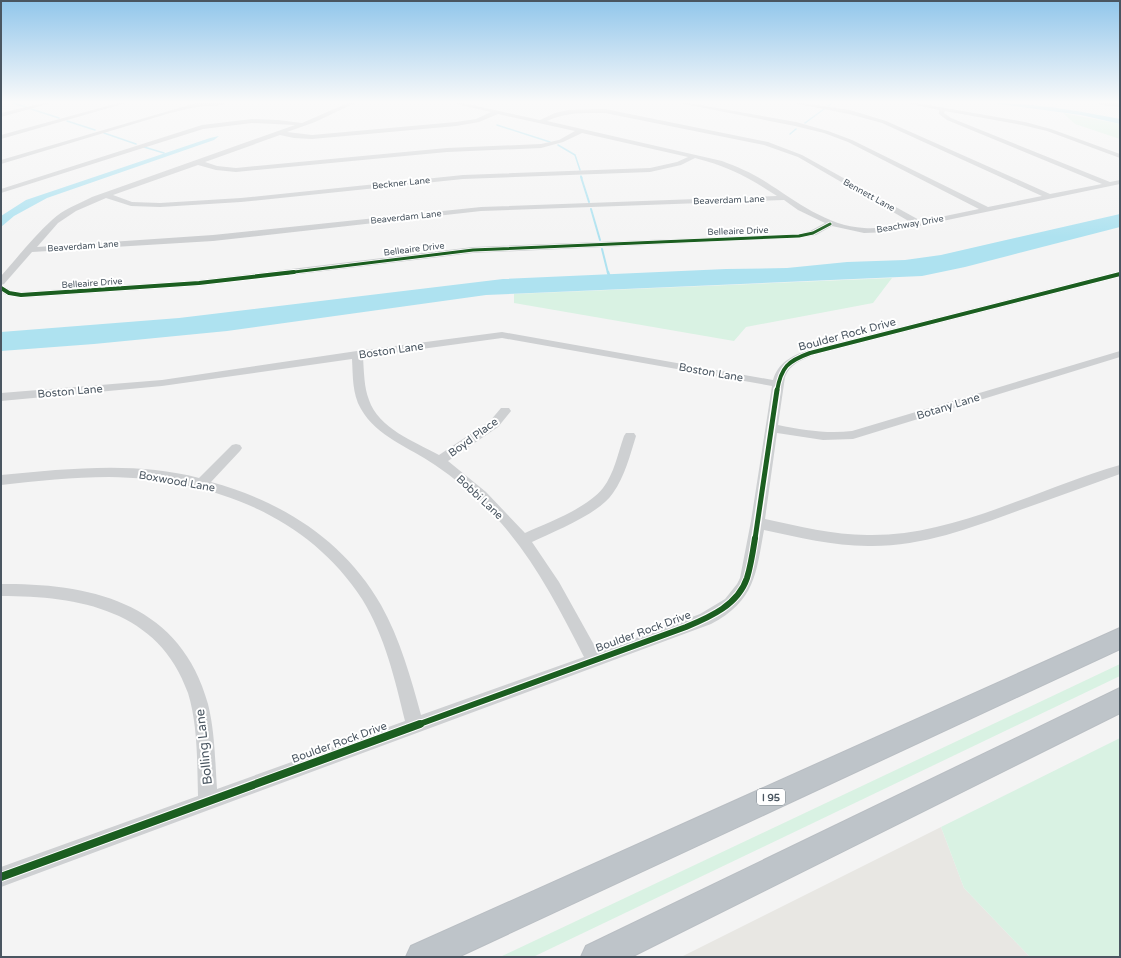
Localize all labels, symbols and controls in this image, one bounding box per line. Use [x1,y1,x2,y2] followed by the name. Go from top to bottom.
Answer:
[372,175,431,192] street label: Beckner Lane
[841,177,897,214] street label: Bennett Lane
[693,194,765,207] street label: Beaverdam Lane
[370,208,442,227] street label: Beaverdam Lane
[876,213,944,236] street label: Beachway Drive
[707,225,769,238] street label: Belleaire Drive
[47,239,119,254] street label: Beaverdam Lane
[383,240,445,259] street label: Belleaire Drive
[61,276,123,291] street label: Belleaire Drive
[797,315,897,354] street label: Boulder Rock Drive
[358,340,424,361] street label: Boston Lane
[678,360,744,385] street label: Boston Lane
[37,382,103,401] street label: Boston Lane
[915,391,981,422] street label: Botany Lane
[446,415,501,460] street label: Boyd Place
[138,468,216,495] street label: Boxwood Lane
[454,472,506,522] street label: Bobbi Lane
[594,608,693,655] street label: Boulder Rock Drive
[192,708,216,786] street label: Bolling Lane
[290,719,389,766] street label: Boulder Rock Drive
[757,789,785,805] road number: I 95

